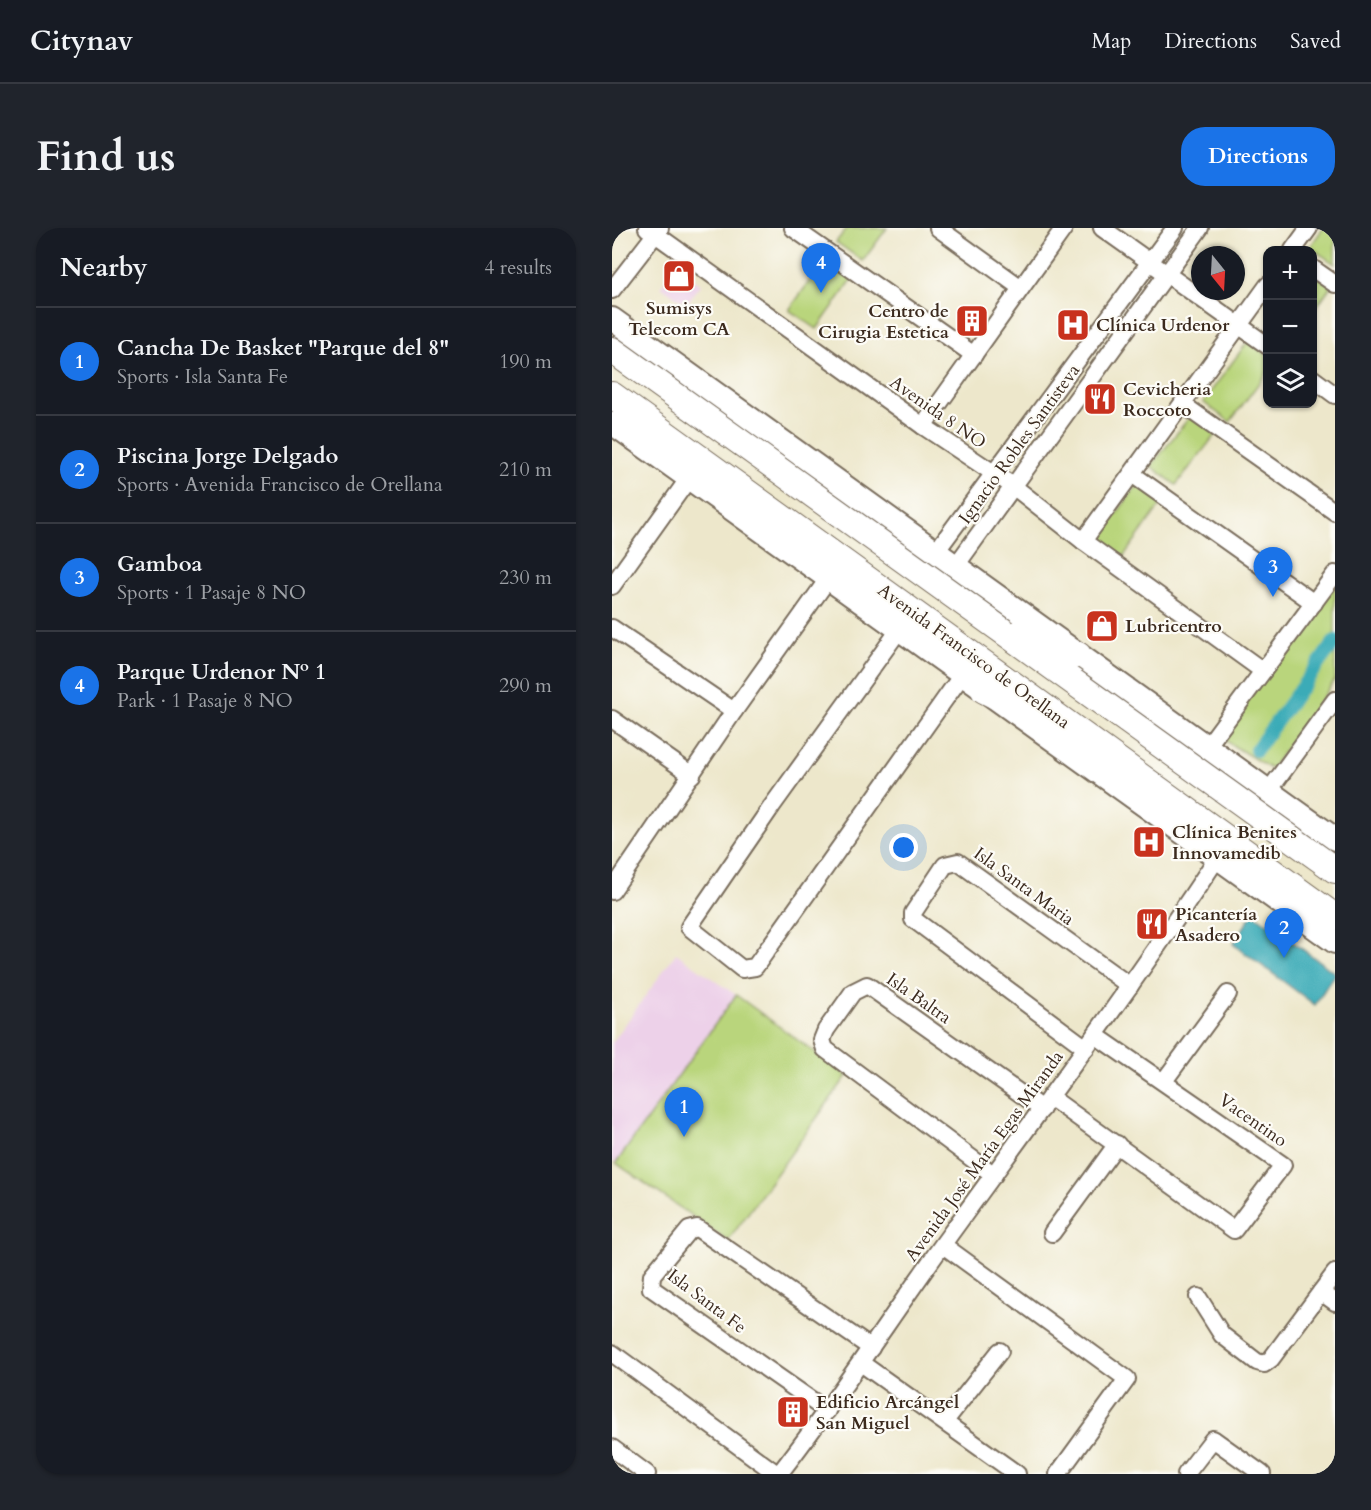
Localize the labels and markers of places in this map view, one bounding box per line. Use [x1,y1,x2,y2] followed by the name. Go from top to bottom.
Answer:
[802,244,840,293] pin: 4
[661,258,697,294] shop icon: Sumisys Telecom CA
[628,296,730,342] place label: Sumisys Telecom CA
[818,299,949,345] place label: Centro de Cirugia Estetica
[954,303,990,339] building icon: Centro de Cirugia Estetica
[1055,307,1091,343] hospital icon: Clínica Urdenor
[1096,313,1230,338] place label: Clínica Urdenor
[1123,377,1211,423] place label: Cevicheria Roccoto
[1082,381,1118,417] restaurant icon: Cevicheria Roccoto
[1254,548,1292,597] pin: 3
[1084,608,1120,644] shop icon: Lubricentro
[1125,614,1222,639] place label: Lubricentro
[1172,820,1297,866] place label: Clínica Benites Innovamedib
[1131,824,1167,860] hospital icon: Clínica Benites Innovamedib
[1175,902,1257,948] place label: Picantería Asadero
[1134,906,1170,942] restaurant icon: Picantería Asadero
[1264,908,1304,958] pin: 2
[664,1088,704,1137] pin: 1
[816,1390,959,1436] place label: Edificio Arcángel San Miguel
[775,1394,811,1430] building icon: Edificio Arcángel San Miguel

